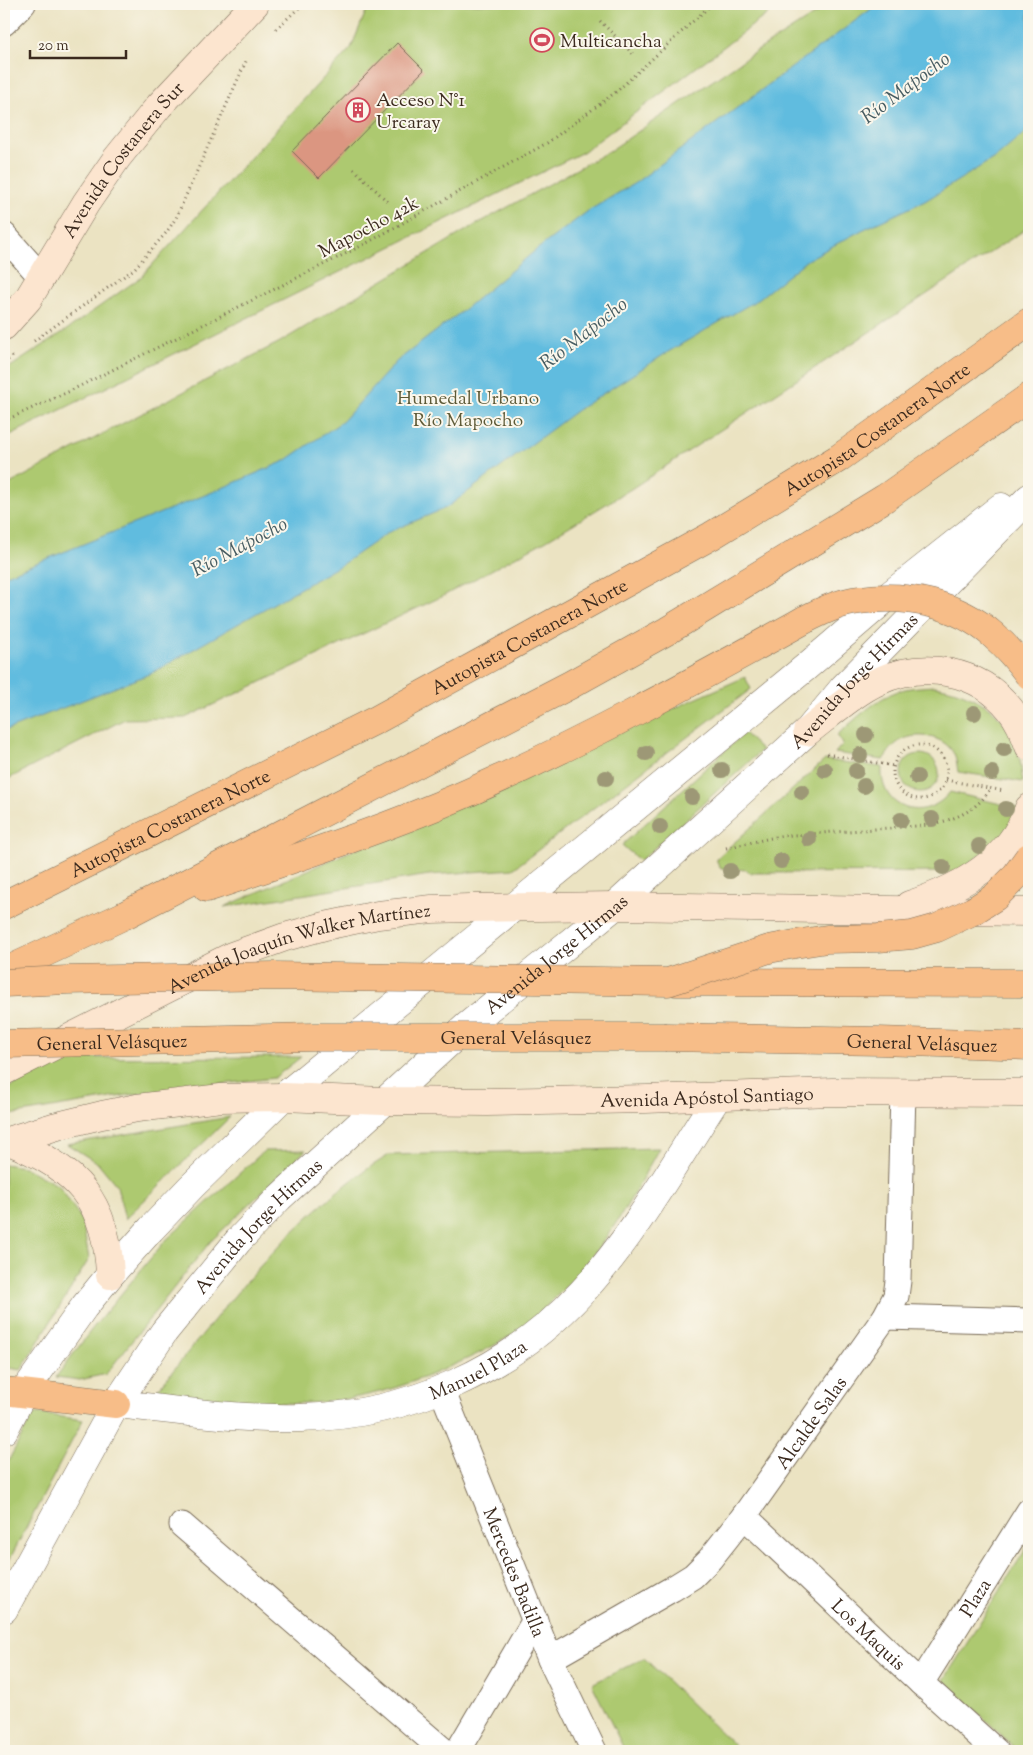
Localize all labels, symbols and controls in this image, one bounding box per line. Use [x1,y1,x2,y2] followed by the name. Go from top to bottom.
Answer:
[529,27,555,53] sports icon: Multicancha
[30,28,126,60] scale bar
[560,29,662,56] place label: Multicancha
[38,36,69,57] text: 20 m
[856,46,957,132] water label: Río Mapocho
[57,76,191,244] street label: Avenida Costanera Sur
[376,88,466,137] place label: Acceso N°1 Urcaray
[345,97,371,123] building icon: Acceso N°1 Urcaray
[314,190,425,266] street label: Mapocho 42k
[534,291,635,379] water label: Río Mapocho
[779,357,977,504] street label: Autopista Costanera Norte
[397,386,539,435] park label: Humedal Urbano Río Mapocho
[187,511,293,586] water label: Río Mapocho
[427,573,634,703] street label: Autopista Costanera Norte
[786,608,925,757] street label: Avenida Jorge Hirmas
[66,764,276,886] street label: Autopista Costanera Norte
[480,889,635,1022] street label: Avenida Jorge Hirmas
[163,898,432,1002] street label: Avenida Joaquín Walker Martínez
[441,1026,591,1053] street label: General Velásquez
[36,1029,188,1059] street label: General Velásquez
[846,1029,998,1061] street label: General Velásquez
[600,1082,814,1116] street label: Avenida Apóstol Santiago
[189,1154,330,1301] street label: Avenida Jorge Hirmas
[426,1334,534,1408] street label: Manuel Plaza
[770,1372,855,1476] street label: Alcalde Salas
[475,1504,551,1642] street label: Mercedes Badilla
[955,1574,999,1623] street label: Plaza
[824,1594,911,1678] street label: Los Maquis

